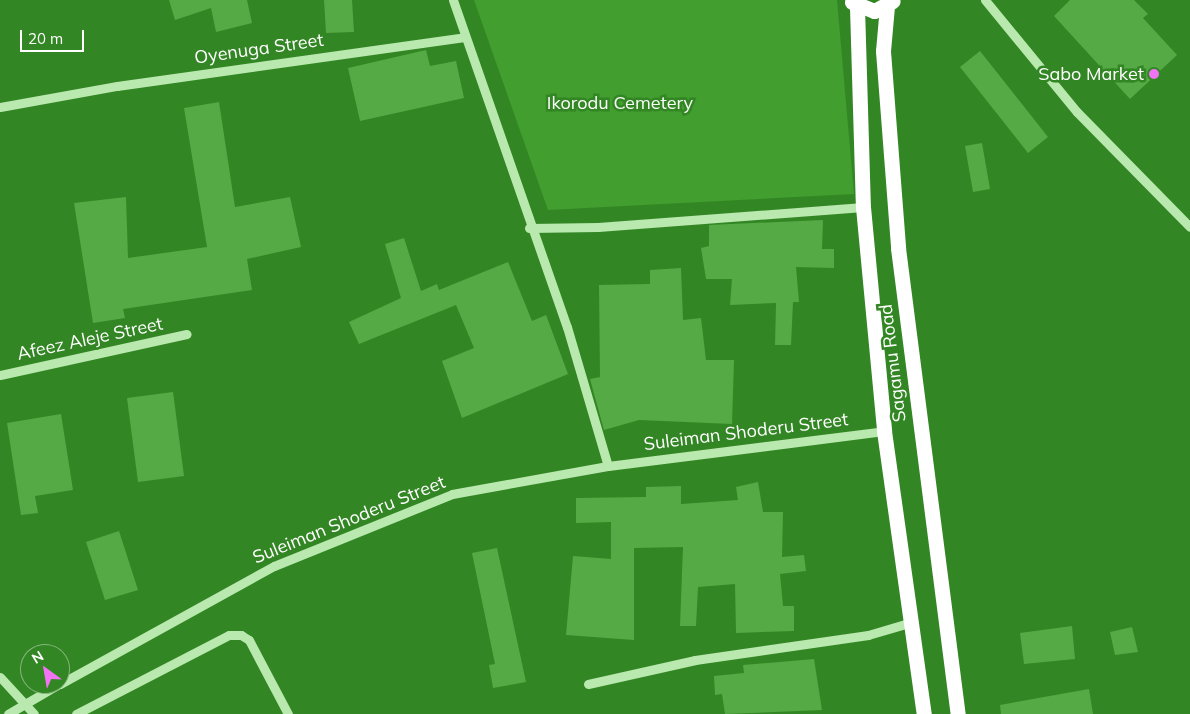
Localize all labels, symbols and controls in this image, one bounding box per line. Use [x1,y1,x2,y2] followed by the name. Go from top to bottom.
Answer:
[22,20,86,52] scale bar
[28,29,63,48] text: 20 m
[193,29,325,69] street label: Oyenuga Street
[1038,63,1144,85] place label: Sabo Market
[1148,68,1160,80] marker: Sabo Market
[547,92,693,114] park label: Ikorodu Cemetery
[875,303,911,423] street label: Sagamu Road
[15,313,165,365] street label: Afeez Aleje Street
[643,409,849,455] street label: Suleiman Shoderu Street
[250,471,448,569] street label: Suleiman Shoderu Street
[20,644,70,694] north arrow
[28,647,47,668] text: N

